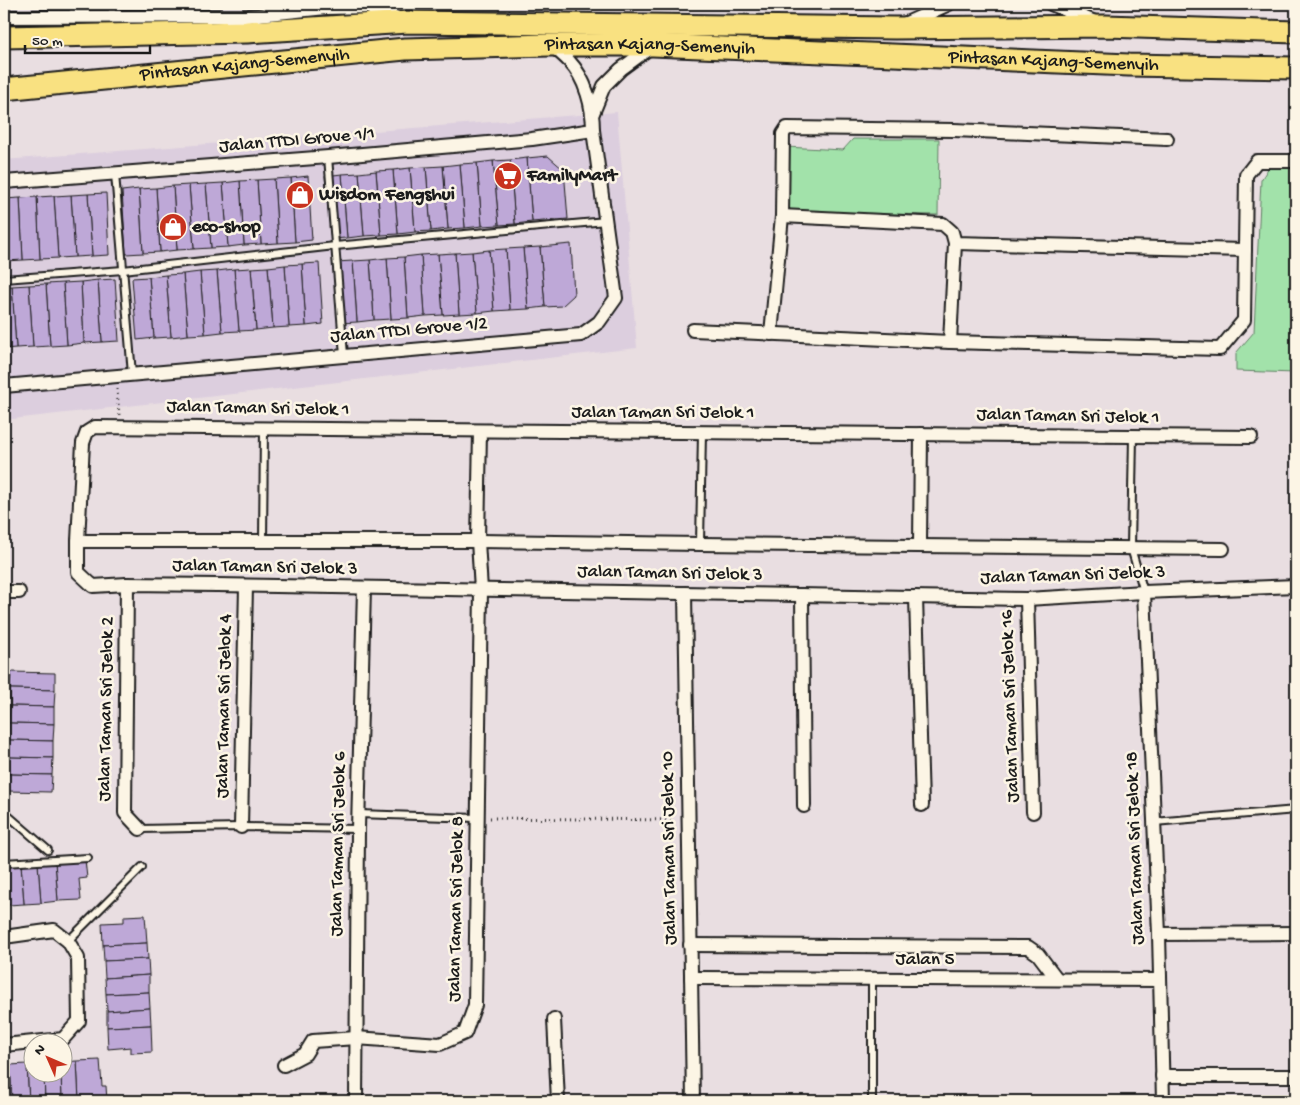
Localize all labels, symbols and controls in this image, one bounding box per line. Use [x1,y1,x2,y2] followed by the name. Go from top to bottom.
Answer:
[25,22,150,54] scale bar
[32,33,63,51] text: 50 m
[543,33,756,61] street label: Pintasan Kajang-Semenyih
[138,43,351,87] street label: Pintasan Kajang-Semenyih
[947,46,1159,77] street label: Pintasan Kajang-Semenyih
[218,123,376,159] street label: Jalan TTDI Grove 1/1
[493,161,523,191] supermarket icon: FamilyMart
[526,165,619,188] place label: FamilyMart
[285,180,315,210] shop icon: Wisdom Fengshui
[318,184,455,207] place label: Wisdom Fengshui
[158,212,188,242] shop icon: eco-shop
[191,216,261,239] place label: eco-shop
[329,313,489,349] street label: Jalan TTDI Grove 1/2
[166,396,350,422] street label: Jalan Taman Sri Jelok 1
[571,402,755,425] street label: Jalan Taman Sri Jelok 1
[976,404,1160,430] street label: Jalan Taman Sri Jelok 1
[172,555,358,581] street label: Jalan Taman Sri Jelok 3
[577,561,763,587] street label: Jalan Taman Sri Jelok 3
[980,561,1166,591] street label: Jalan Taman Sri Jelok 3
[996,609,1026,803] street label: Jalan Taman Sri Jelok 16
[212,614,238,798] street label: Jalan Taman Sri Jelok 4
[94,616,120,802] street label: Jalan Taman Sri Jelok 2
[326,751,352,937] street label: Jalan Taman Sri Jelok 6
[657,751,683,945] street label: Jalan Taman Sri Jelok 10
[1121,751,1151,945] street label: Jalan Taman Sri Jelok 18
[444,816,470,1002] street label: Jalan Taman Sri Jelok 8
[896,949,954,972] street label: Jalan 5
[22,1032,72,1082] north arrow
[31,1041,50,1060] text: N

